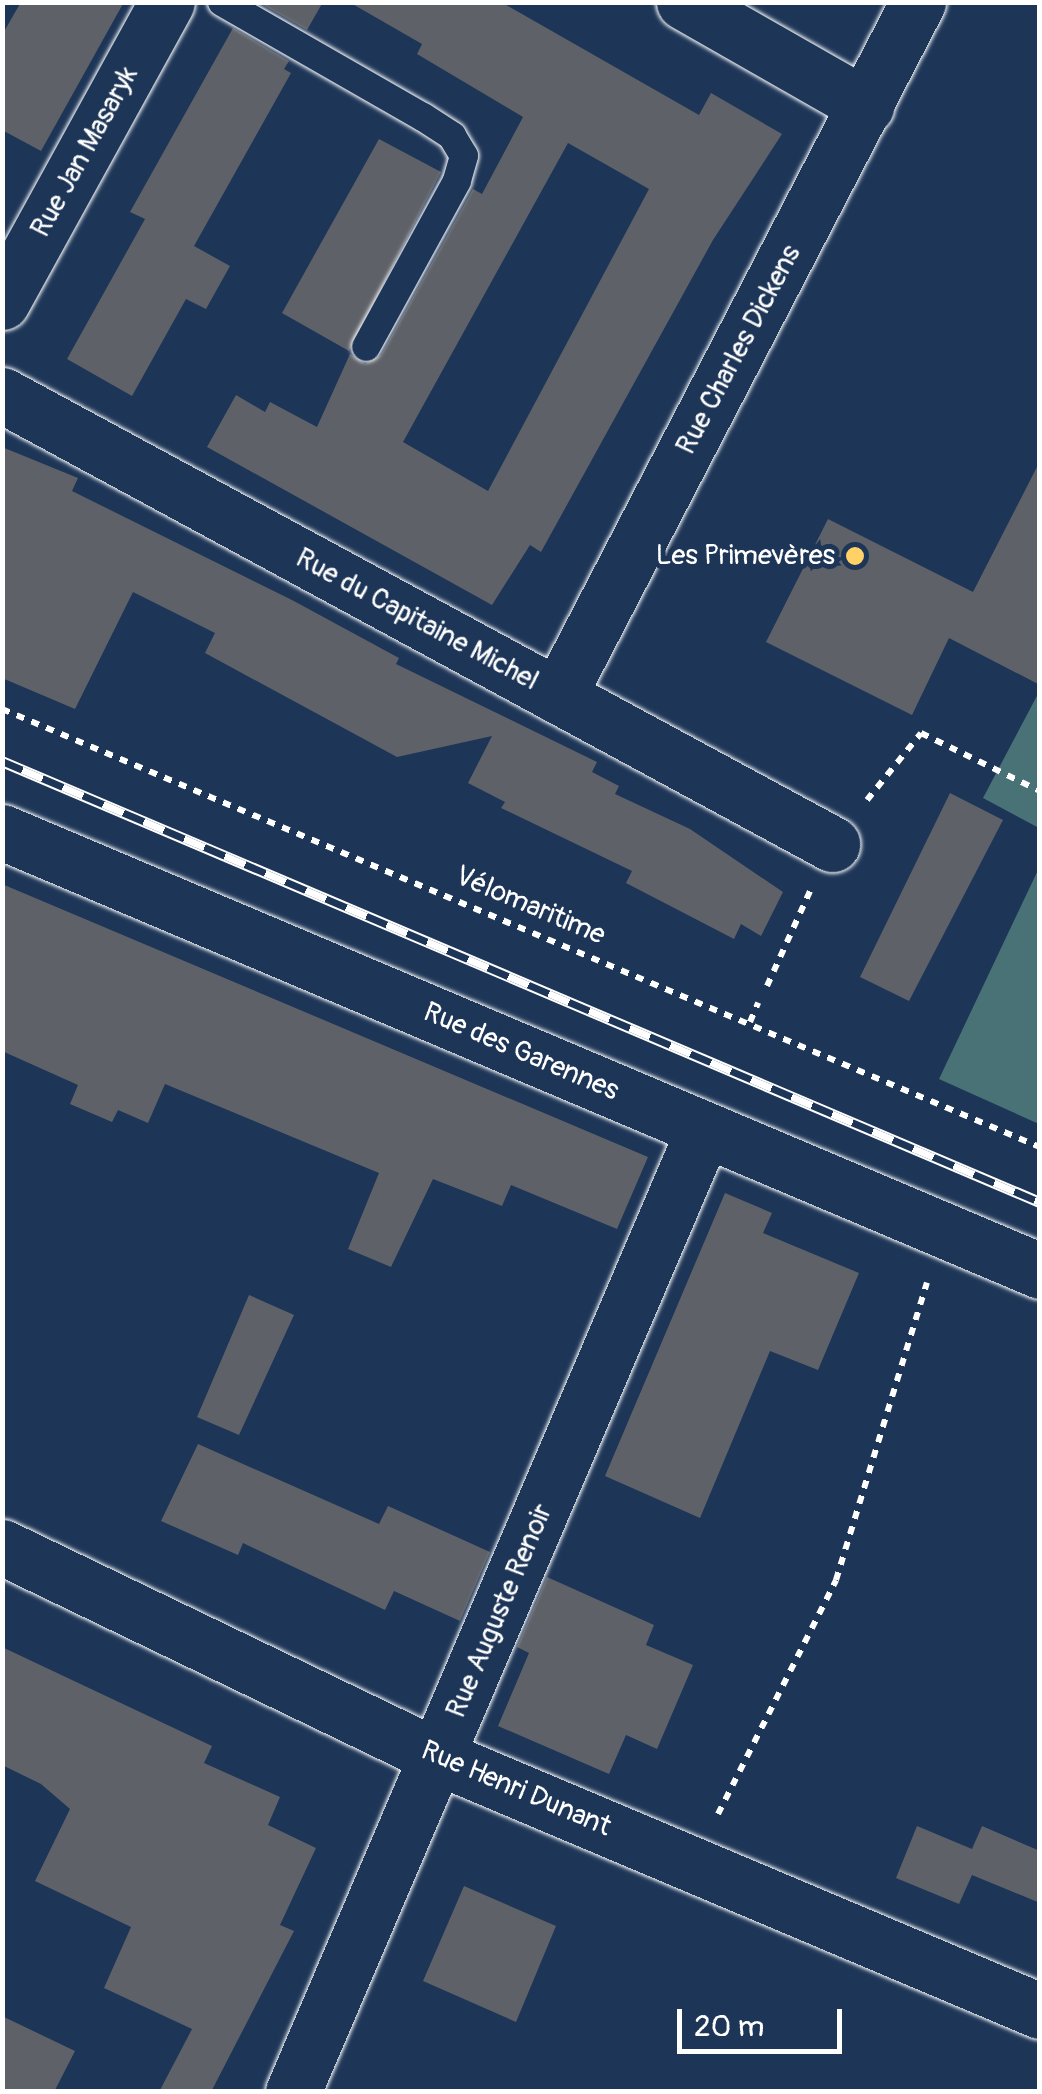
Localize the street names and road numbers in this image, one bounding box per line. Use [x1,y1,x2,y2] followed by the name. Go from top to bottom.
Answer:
[24,61,146,243] street label: Rue Jan Masaryk
[670,240,808,460] street label: Rue Charles Dickens
[290,542,544,698] street label: Rue du Capitaine Michel
[450,859,610,953] street label: Vélomaritime
[418,996,624,1108] street label: Rue des Garennes
[440,1499,560,1723] street label: Rue Auguste Renoir
[416,1734,616,1844] street label: Rue Henri Dunant

